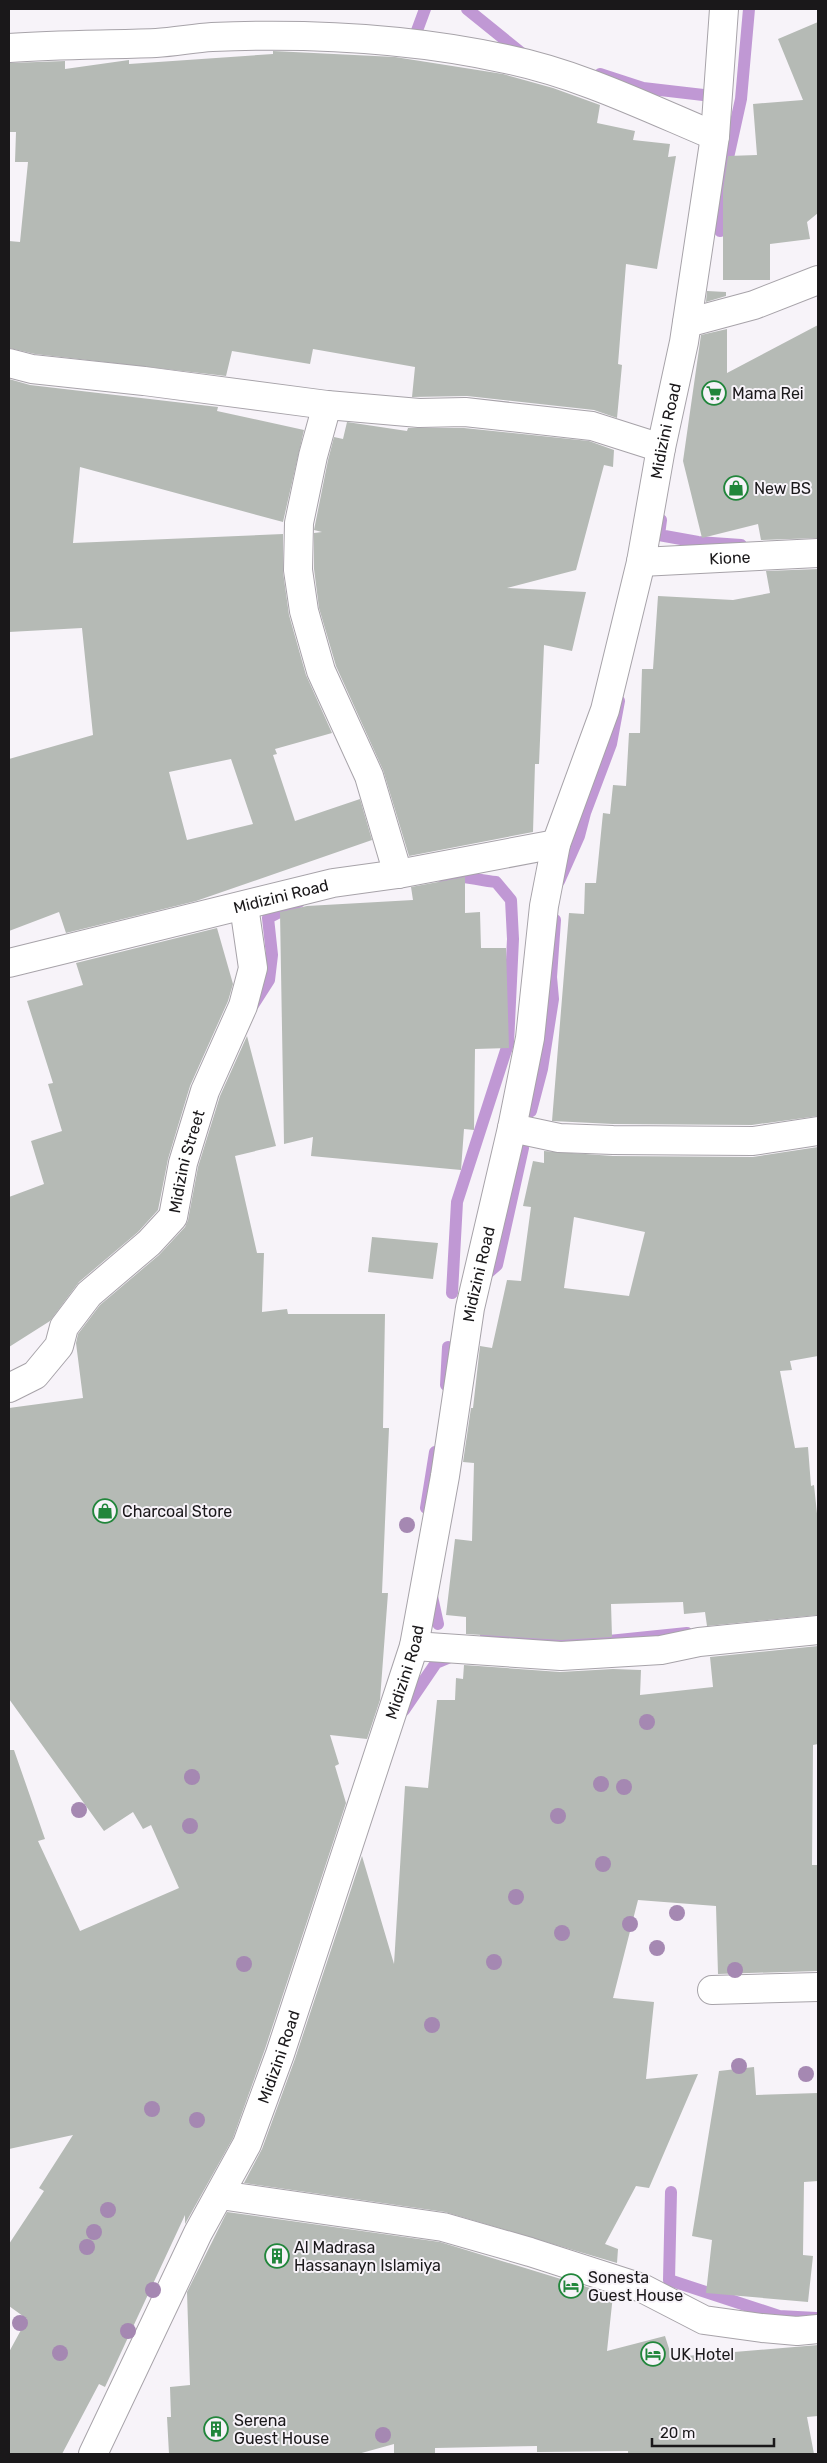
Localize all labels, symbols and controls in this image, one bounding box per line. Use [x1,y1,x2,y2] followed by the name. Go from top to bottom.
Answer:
[701,380,727,406] supermarket icon: Mama Rei
[647,381,685,480] street label: Midizini Road
[732,384,804,403] place label: Mama Rei
[723,475,749,501] shop icon: New BS
[754,479,811,498] place label: New BS
[709,547,751,569] street label: Kione
[231,875,331,917] street label: Midizini Road
[165,1108,209,1215] street label: Midizini Street
[459,1225,499,1323] street label: Midizini Road
[92,1498,118,1524] shop icon: Charcoal Store
[122,1502,232,1521] place label: Charcoal Store
[382,1624,428,1722] street label: Midizini Road
[254,2008,304,2106] street label: Midizini Road
[294,2238,441,2275] place label: Al Madrasa Hassanayn Islamiya
[264,2243,290,2269] building icon: Al Madrasa Hassanayn Islamiya
[588,2268,683,2305] place label: Sonesta Guest House
[558,2273,584,2299] hotel icon: Sonesta Guest House
[640,2341,666,2367] hotel icon: UK Hotel
[670,2345,734,2364] place label: UK Hotel
[234,2411,329,2448] place label: Serena Guest House
[203,2416,229,2442] building icon: Serena Guest House
[652,2416,774,2448] scale bar
[660,2424,695,2442] text: 20 m

